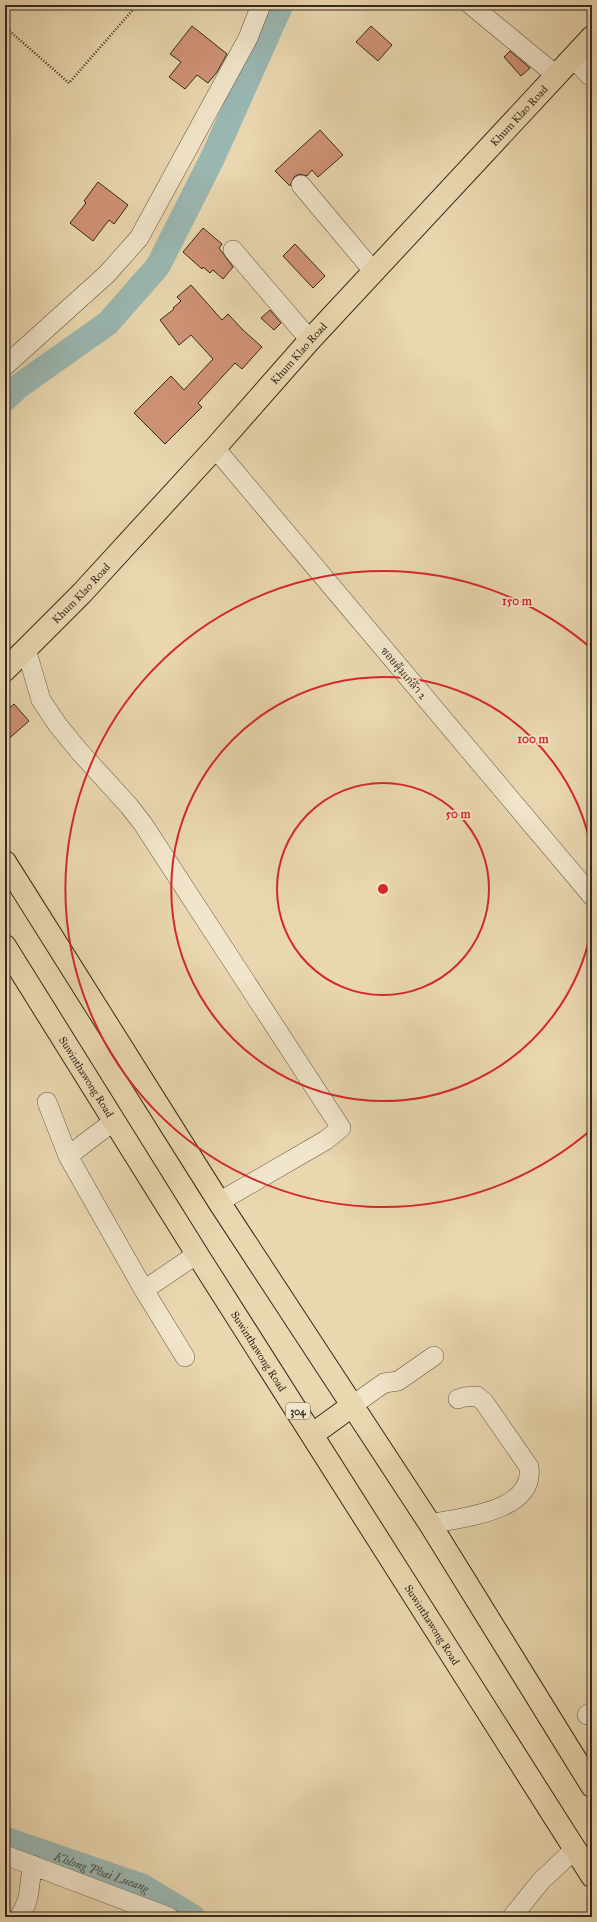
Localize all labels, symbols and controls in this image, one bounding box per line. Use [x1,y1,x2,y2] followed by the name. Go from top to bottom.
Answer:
[488,83,551,149] street label: Khum Klao Road
[268,320,330,387] street label: Khum Klao Road
[49,560,113,626] street label: Khum Klao Road
[502,594,533,608] text: 150 m
[377,645,430,703] street label: ซอยคุ้มเกล้า 2
[517,732,550,746] text: 100 m
[445,807,472,821] text: 50 m
[376,882,390,896] centre of rings
[56,1034,116,1120] street label: Suwinthawong Road
[228,1309,289,1394] street label: Suwinthawong Road
[286,1403,310,1419] road number: 304
[402,1582,463,1668] street label: Suwinthawong Road
[51,1849,153,1896] water label: Khlong Phai Lueang

